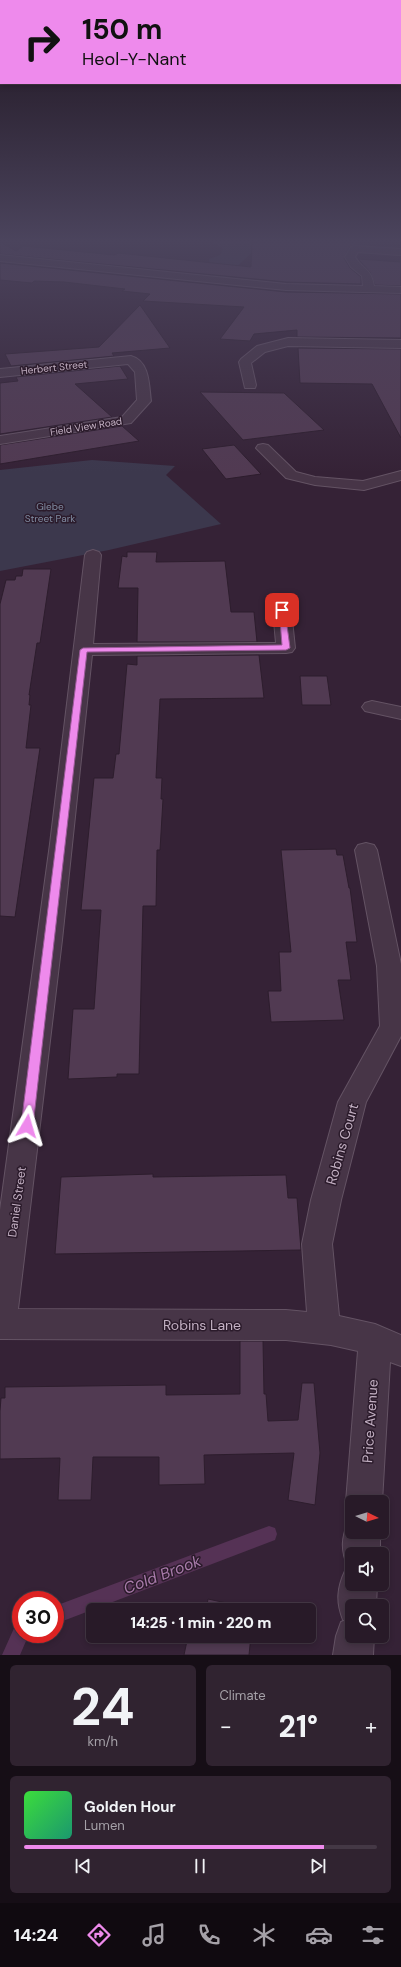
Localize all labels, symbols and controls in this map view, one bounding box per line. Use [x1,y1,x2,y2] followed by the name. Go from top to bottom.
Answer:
[82,11,162,48] text: 150 m
[16,16,68,68] icon: right
[82,47,187,71] text: Heol-Y-Nant
[20,358,88,377] street label: Herbert Street
[49,414,123,439] street label: Field View Road
[25,500,75,525] park label: Glebe Street Park
[265,593,299,627] pin
[271,599,293,621] icon: arrive
[322,1101,362,1187] street label: Robins Court
[6,1105,48,1147] position arrow
[4,1165,30,1238] street label: Daniel Street
[163,1316,241,1334] street label: Robins Lane
[358,1378,382,1463] street label: Price Avenue
[345,1495,389,1539] north arrow
[345,1495,389,1643] map controls
[345,1547,389,1591] button: sound
[120,1550,205,1599] water label: Cold Brook
[12,1591,64,1643] speed limit sign: 30
[345,1599,389,1643] button: search
[130,1613,272,1633] text: 14:25 · 1 min · 220 m
[71,1673,134,1741] text: 24
[220,1687,266,1704] text: Climate
[279,1707,318,1746] text: 21°
[220,1712,232,1741] text: −
[365,1712,377,1741] text: +
[87,1733,118,1750] text: km/h
[84,1797,176,1817] text: Golden Hour
[84,1817,125,1834] text: Lumen
[72,1855,94,1877] icon: previous
[189,1855,211,1877] icon: pause
[307,1855,329,1877] icon: next
[85,1921,113,1949] icon: directions
[140,1921,168,1949] icon: music
[195,1921,223,1949] icon: phone
[250,1921,278,1949] icon: climate
[305,1921,333,1949] icon: car
[359,1921,387,1949] icon: filters
[13,1923,58,1947] text: 14:24

